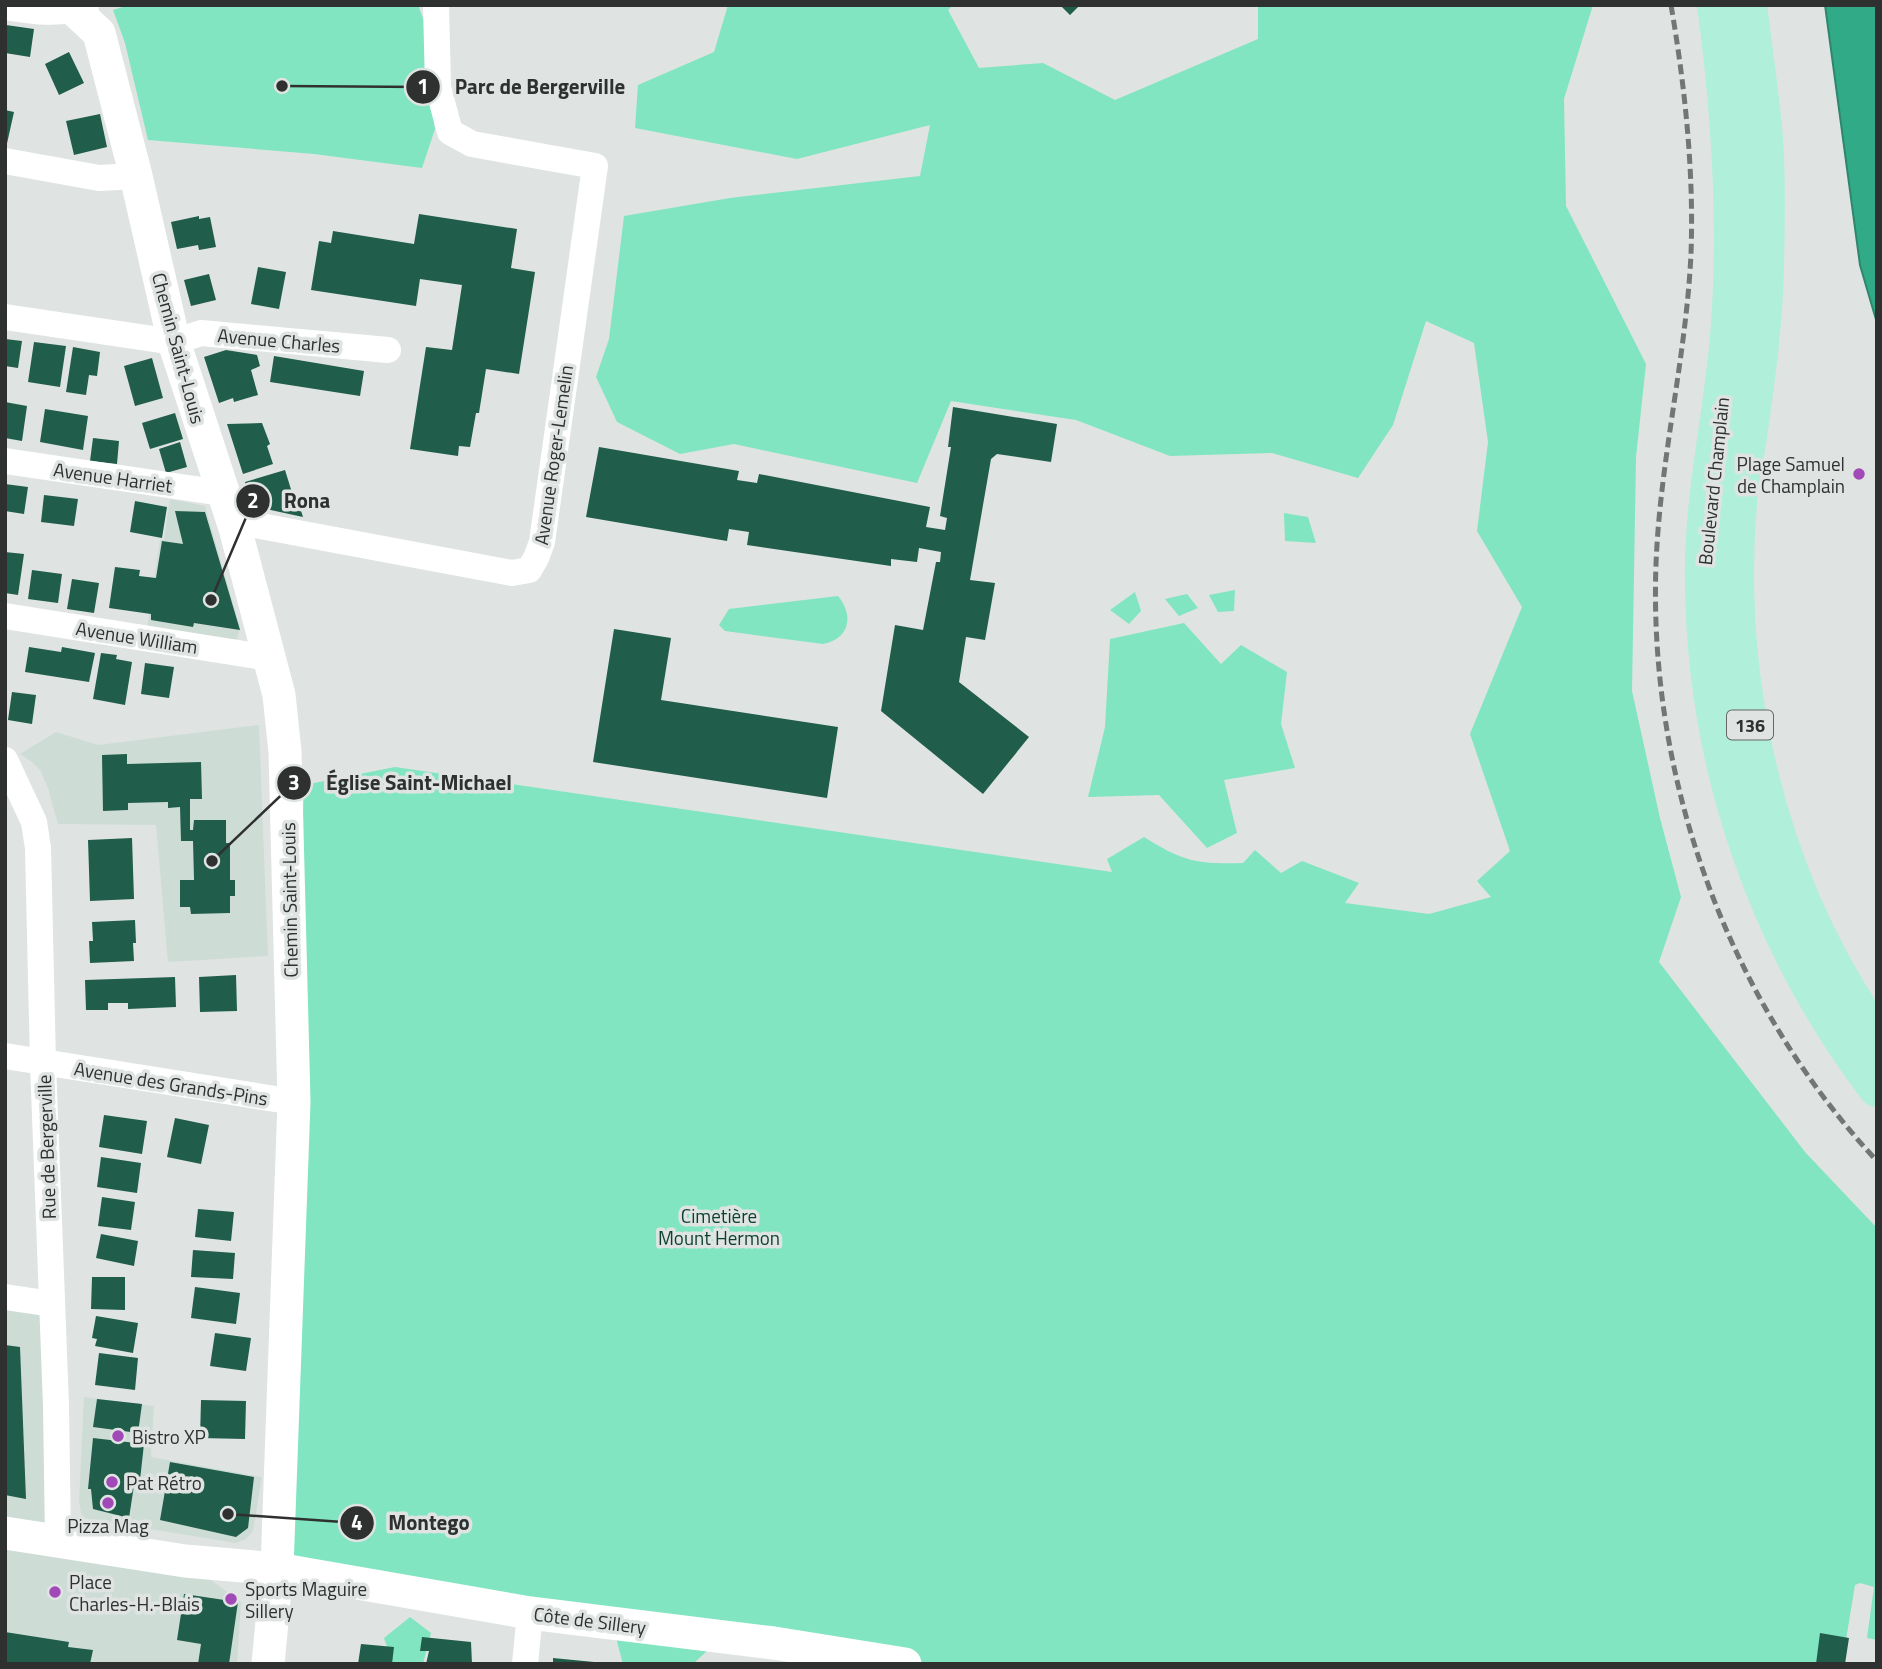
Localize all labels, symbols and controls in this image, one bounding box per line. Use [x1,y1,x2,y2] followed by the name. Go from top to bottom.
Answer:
[406,66,639,108] callout: Parc de Bergerville
[417,70,429,102] text: 1
[455,70,625,102] text: Parc de Bergerville
[145,269,213,427] street label: Chemin Saint-Louis
[216,320,342,360] street label: Avenue Charles
[526,363,580,547] street label: Avenue Roger-Lemelin
[1690,395,1736,567] street label: Boulevard Champlain
[1737,449,1845,500] place label: Plage Samuel de Champlain
[52,454,174,500] street label: Avenue Harriet
[1851,466,1867,482] marker: Plage Samuel de Champlain
[235,480,345,522] callout: Rona
[247,484,259,516] text: 2
[284,484,330,516] text: Rona
[74,613,200,661] street label: Avenue William
[1727,710,1773,740] road number: 136
[277,762,526,804] callout: Église Saint-Michael
[288,766,300,798] text: 3
[326,766,512,798] text: Église Saint-Michael
[273,822,305,978] street label: Chemin Saint-Louis
[72,1053,270,1113] street label: Avenue des Grands-Pins
[29,1074,63,1220] street label: Rue de Bergerville
[658,1201,780,1252] park label: Cimetière Mount Hermon
[132,1422,206,1451] place label: Bistro XP
[110,1428,126,1444] marker: Bistro XP
[126,1468,202,1497] place label: Pat Rétro
[104,1474,120,1490] marker: Pat Rétro
[100,1495,116,1511] marker: Pizza Mag
[340,1502,484,1544] callout: Montego
[351,1506,363,1538] text: 4
[388,1506,470,1538] text: Montego
[67,1511,149,1540] place label: Pizza Mag
[69,1567,200,1618] place label: Place Charles-H.-Blais
[245,1574,367,1625] place label: Sports Maguire Sillery
[47,1584,63,1600] marker: Place Charles-H.-Blais
[223,1591,239,1607] marker: Sports Maguire Sillery
[532,1599,648,1641] street label: Côte de Sillery

